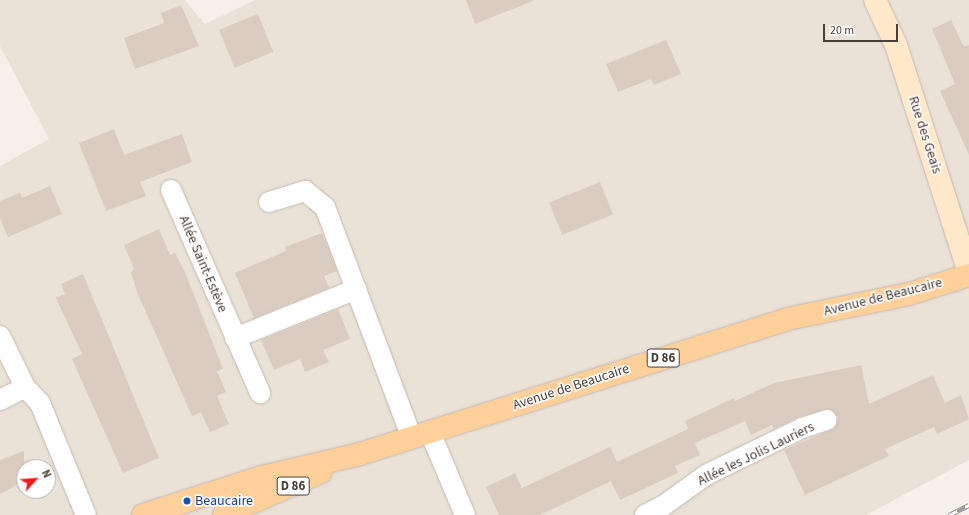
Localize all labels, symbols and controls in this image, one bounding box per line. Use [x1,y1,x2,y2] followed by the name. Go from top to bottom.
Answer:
[825,16,900,42] scale bar
[830,22,854,39] text: 20 m
[905,94,945,176] street label: Rue des Geais
[175,213,231,315] street label: Allée Saint-Estève
[822,274,944,320] street label: Avenue de Beaucaire
[646,347,680,369] road number: D 86
[511,360,631,414] street label: Avenue de Beaucaire
[695,418,817,490] street label: Allée les Jolis Lauriers
[16,459,56,499] north arrow
[38,467,55,481] text: N
[276,475,310,497] road number: D 86
[195,493,253,509] place label: Beaucaire
[182,496,192,506] marker: Beaucaire

